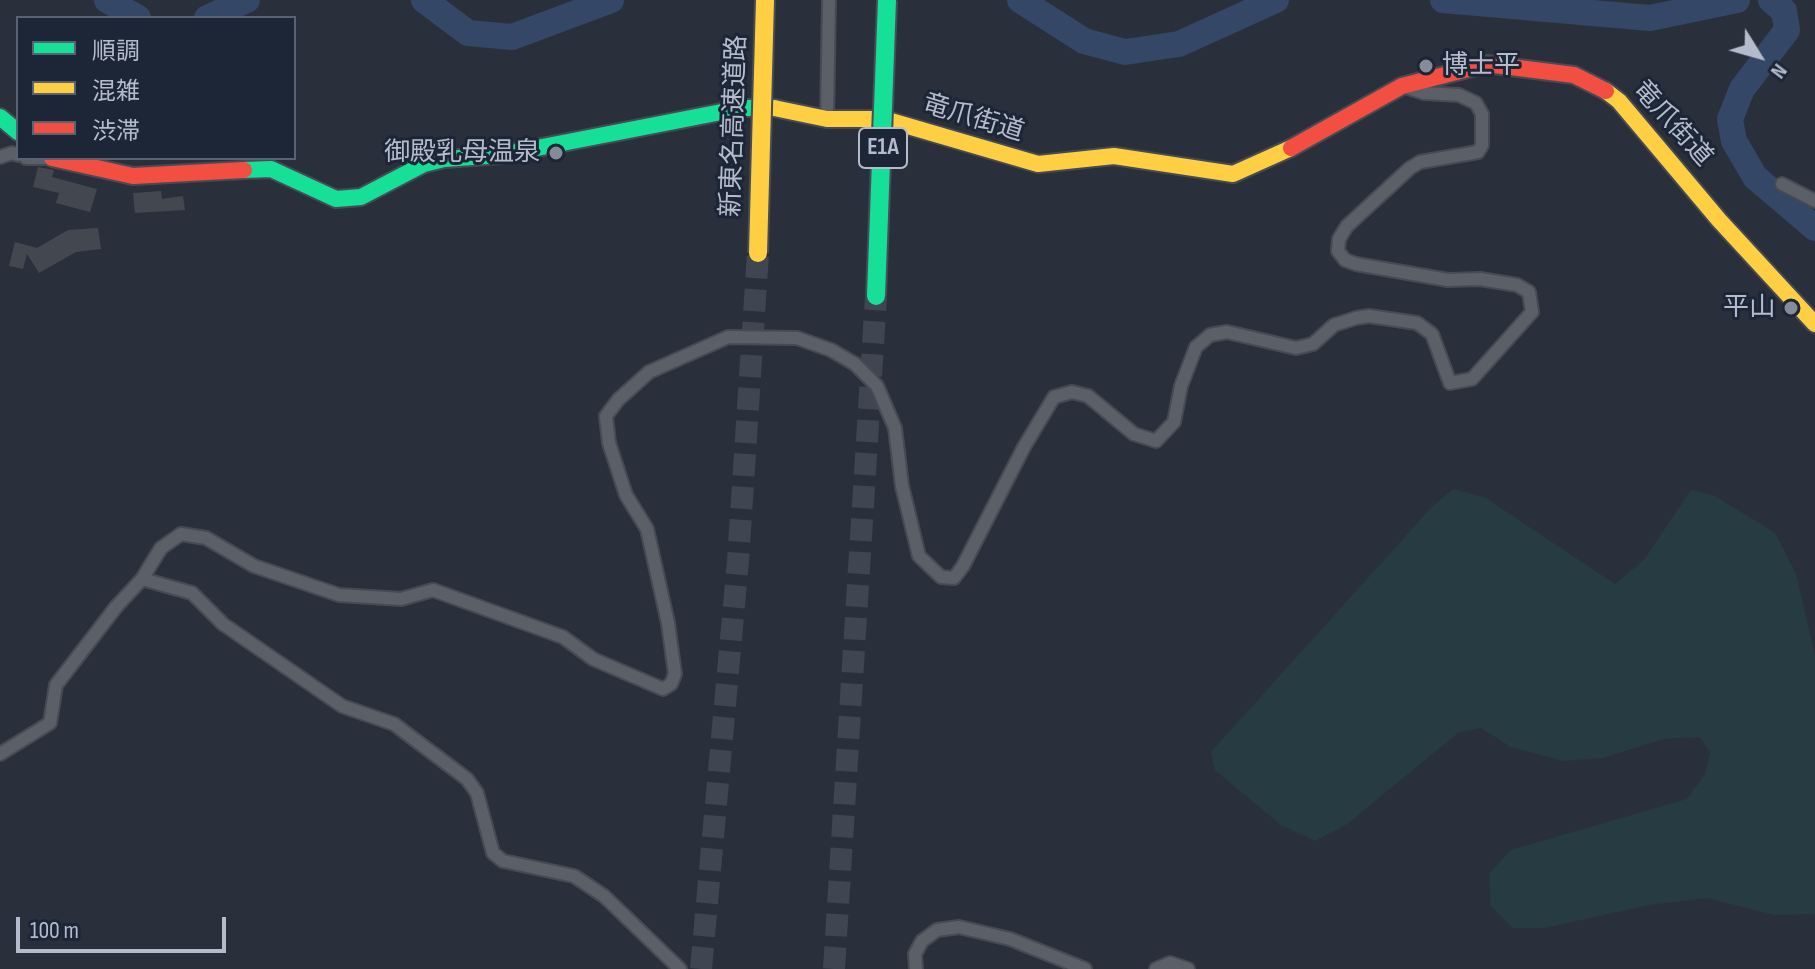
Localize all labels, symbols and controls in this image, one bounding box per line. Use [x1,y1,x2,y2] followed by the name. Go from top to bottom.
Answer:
[16,16,296,160] legend
[1719,16,1799,96] north arrow
[716,35,754,217] street label: 新東名高速道路
[92,37,140,66] text: 順調
[1442,50,1520,82] place label: 博士平
[1417,57,1435,75] marker: 博士平
[1764,58,1793,84] text: N
[1626,75,1718,173] street label: 竜爪街道
[92,77,140,106] text: 混雑
[919,89,1027,149] street label: 竜爪街道
[92,117,140,146] text: 渋滞
[859,128,907,168] road number: E1A
[384,137,540,169] place label: 御殿乳母温泉
[547,144,565,162] marker: 御殿乳母温泉
[1723,292,1775,324] place label: 平山
[1782,299,1800,317] marker: 平山
[20,901,230,951] scale bar
[30,916,79,945] text: 100 m

